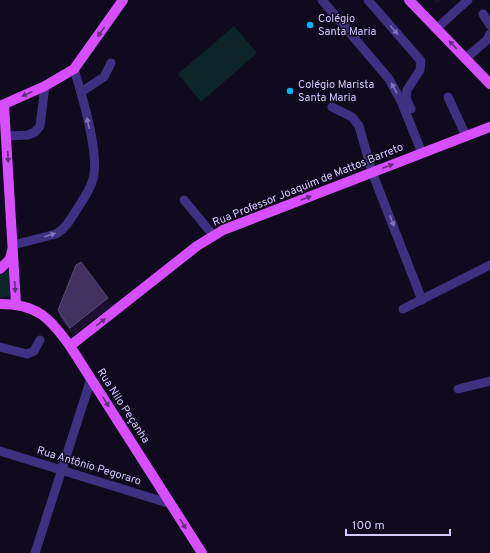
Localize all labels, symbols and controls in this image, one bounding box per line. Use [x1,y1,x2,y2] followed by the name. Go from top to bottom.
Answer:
[318,12,376,39] place label: Colégio Santa Maria
[305,20,315,30] marker: Colégio Santa Maria
[389,24,398,35] one-way arrow
[97,27,105,37] one-way arrow
[448,40,458,50] one-way arrow
[298,78,374,105] place label: Colégio Marista Santa Maria
[390,82,397,94] one-way arrow
[285,86,295,96] marker: Colégio Marista Santa Maria
[22,91,33,97] one-way arrow
[84,117,90,129] one-way arrow
[211,140,405,230] street label: Rua Professor Joaquim de Mattos Barreto
[4,151,11,163] one-way arrow
[382,162,394,168] one-way arrow
[300,194,312,200] one-way arrow
[389,216,395,228] one-way arrow
[45,232,57,238] one-way arrow
[12,281,19,293] one-way arrow
[95,317,106,326] one-way arrow
[94,366,153,446] street label: Rua Nilo Peçanha
[102,397,110,407] one-way arrow
[35,443,143,489] street label: Rua Antônio Pegoraro
[346,511,450,537] scale bar
[180,518,187,530] one-way arrow
[352,518,385,534] text: 100 m

